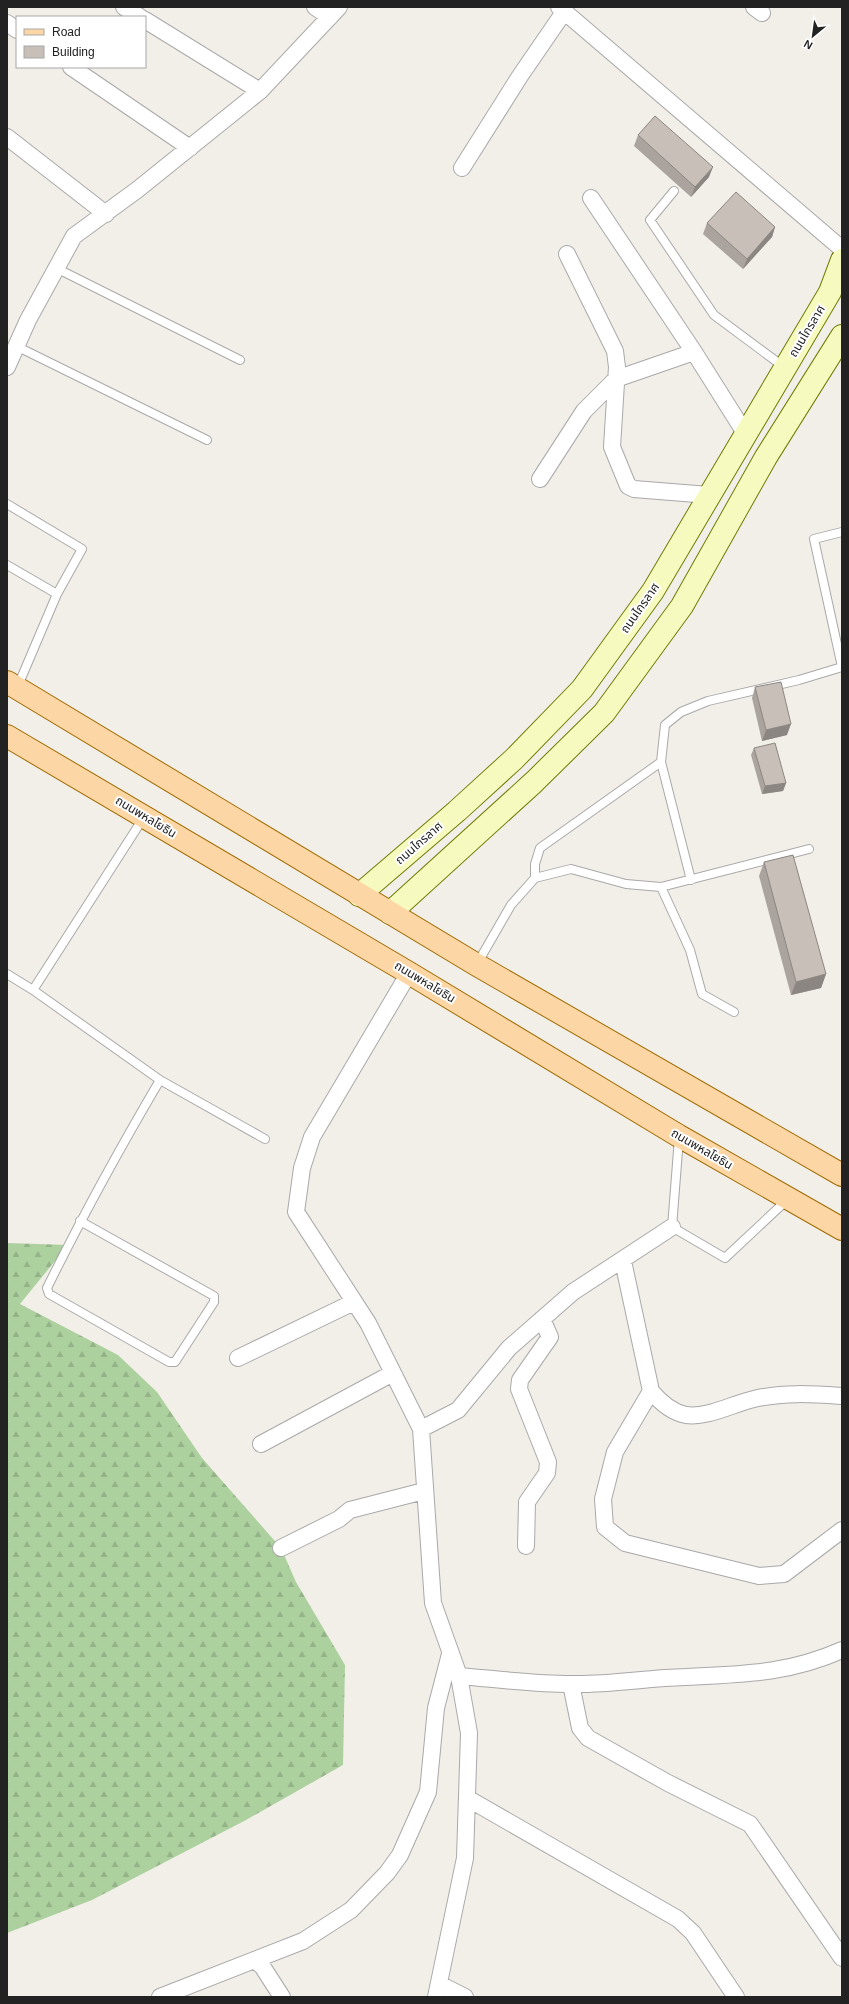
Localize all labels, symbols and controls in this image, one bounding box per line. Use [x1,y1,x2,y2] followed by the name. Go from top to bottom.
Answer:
[16,16,146,68] legend
[793,16,833,56] north arrow
[52,25,81,39] text: Road
[802,38,815,52] text: N
[52,45,95,59] text: Building
[786,303,828,359] street label: ถนนไกรลาศ
[618,580,662,636] street label: ถนนไกรลาศ
[113,793,179,841] street label: ถนนพหลโยธิน
[393,819,445,867] street label: ถนนไกรลาศ
[392,958,458,1006] street label: ถนนพหลโยธิน
[669,1126,735,1172] street label: ถนนพหลโยธิน

